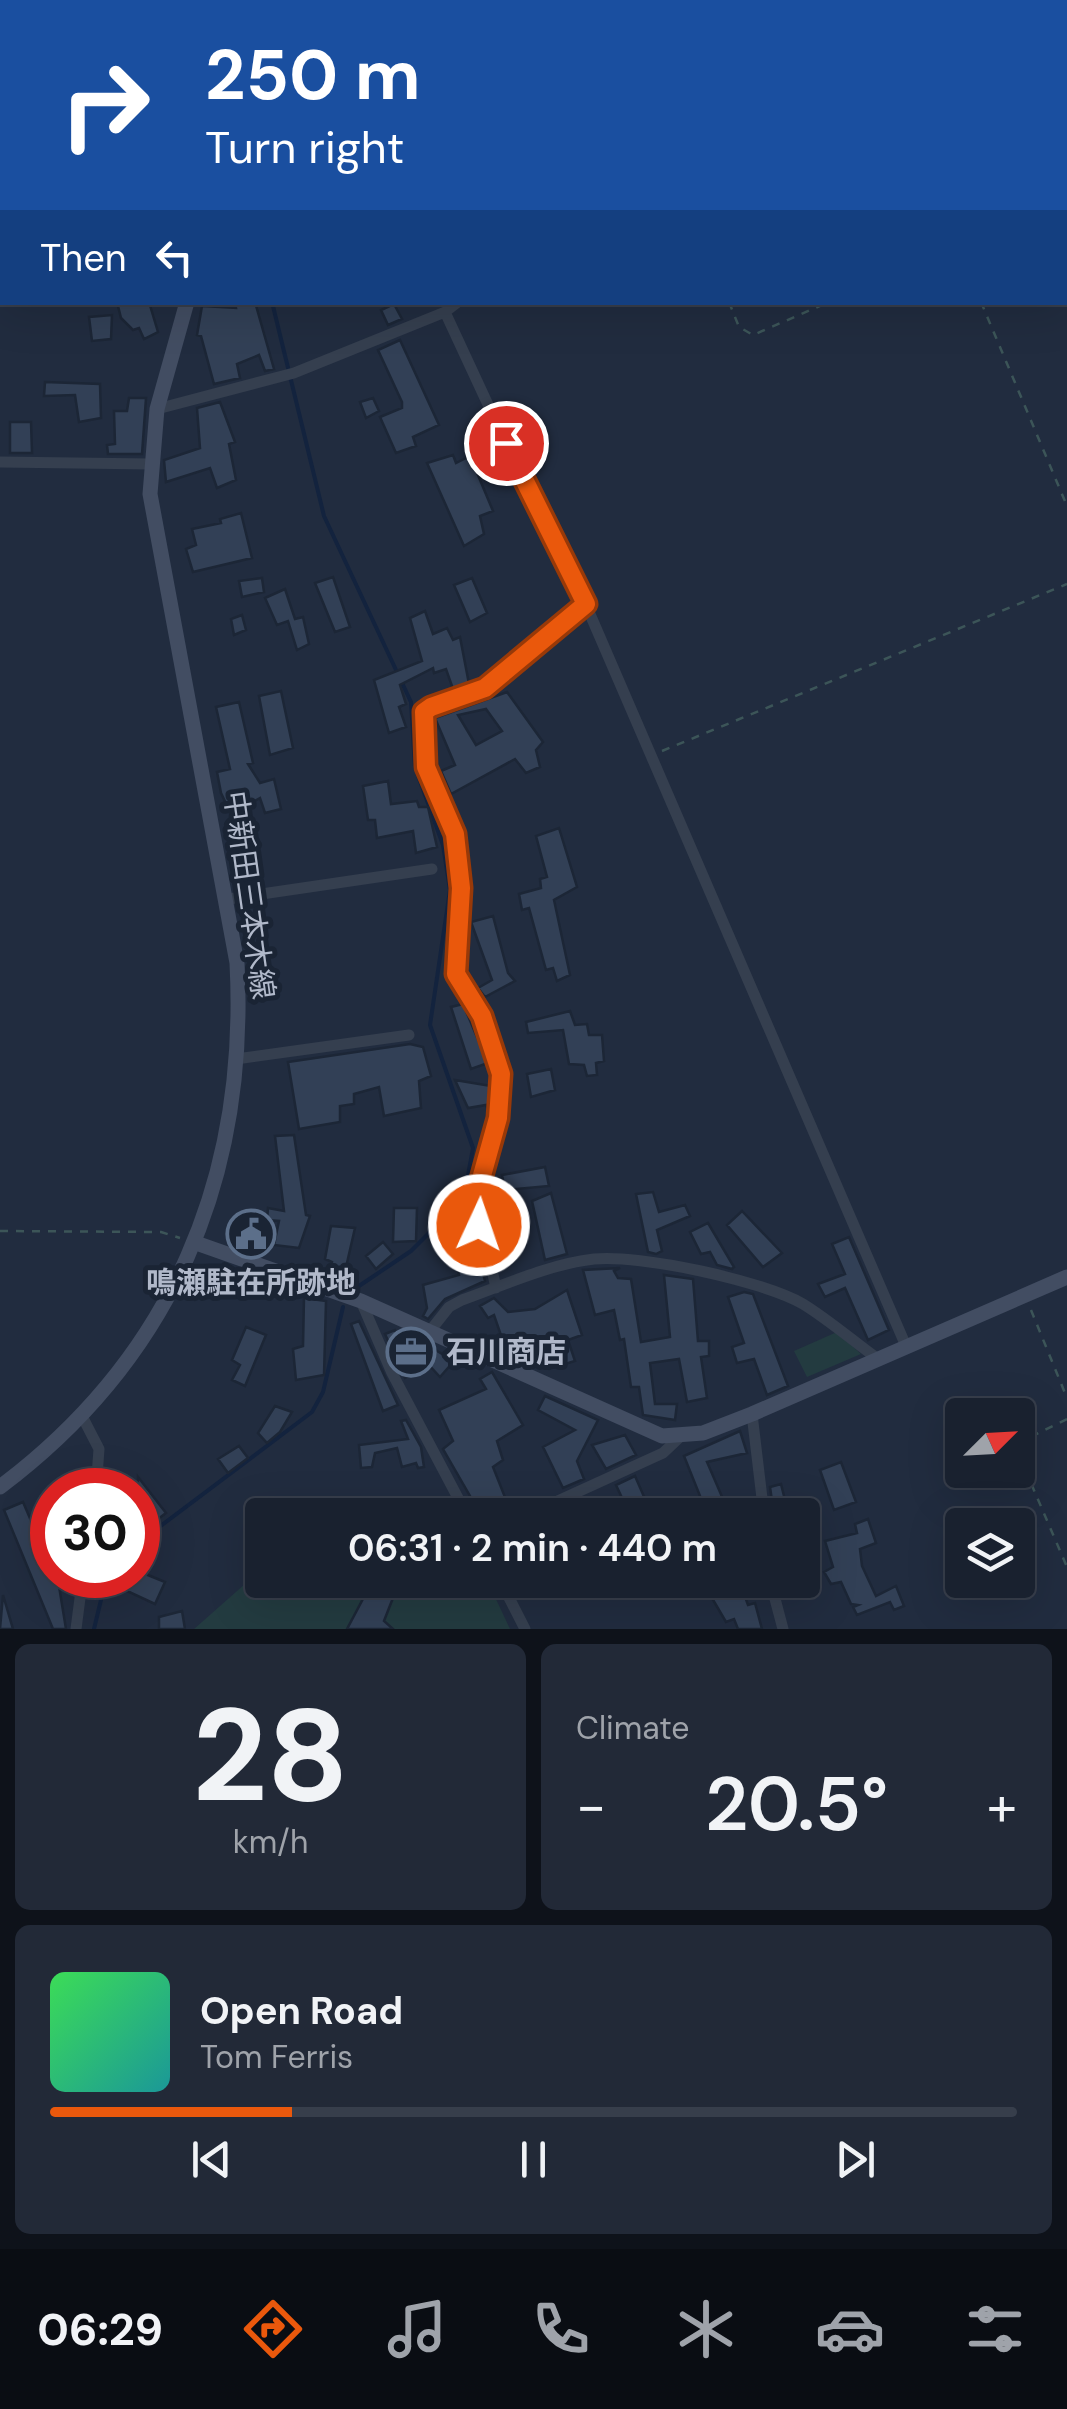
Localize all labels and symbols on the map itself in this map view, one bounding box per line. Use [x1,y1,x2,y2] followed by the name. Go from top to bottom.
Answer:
[464,401,549,486] pin
[216,788,283,1002] street label: 中新田三本木線
[427,1173,531,1277] position arrow
[225,1208,277,1260] public building icon: 鳴瀬駐在所跡地
[146,1263,356,1302] place label: 鳴瀬駐在所跡地
[385,1326,437,1378] office icon: 石川商店
[446,1332,566,1371] place label: 石川商店
[945,1398,1035,1488] north arrow
[30,1468,160,1598] speed limit sign: 30

